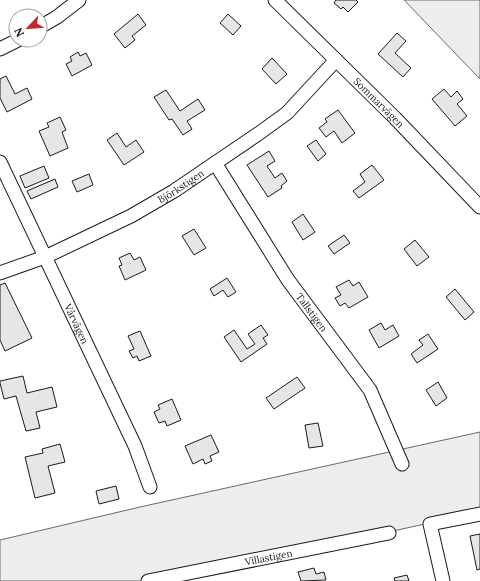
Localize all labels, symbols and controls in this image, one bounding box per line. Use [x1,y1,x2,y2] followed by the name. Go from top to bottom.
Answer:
[8,8,48,48] north arrow
[11,25,27,39] text: N
[351,75,407,131] street label: Sommarvägen
[155,167,207,206] street label: Björkstigen
[293,290,330,334] street label: Tallstigen
[61,301,91,346] street label: Vårvägen
[243,546,294,569] street label: Villastigen

